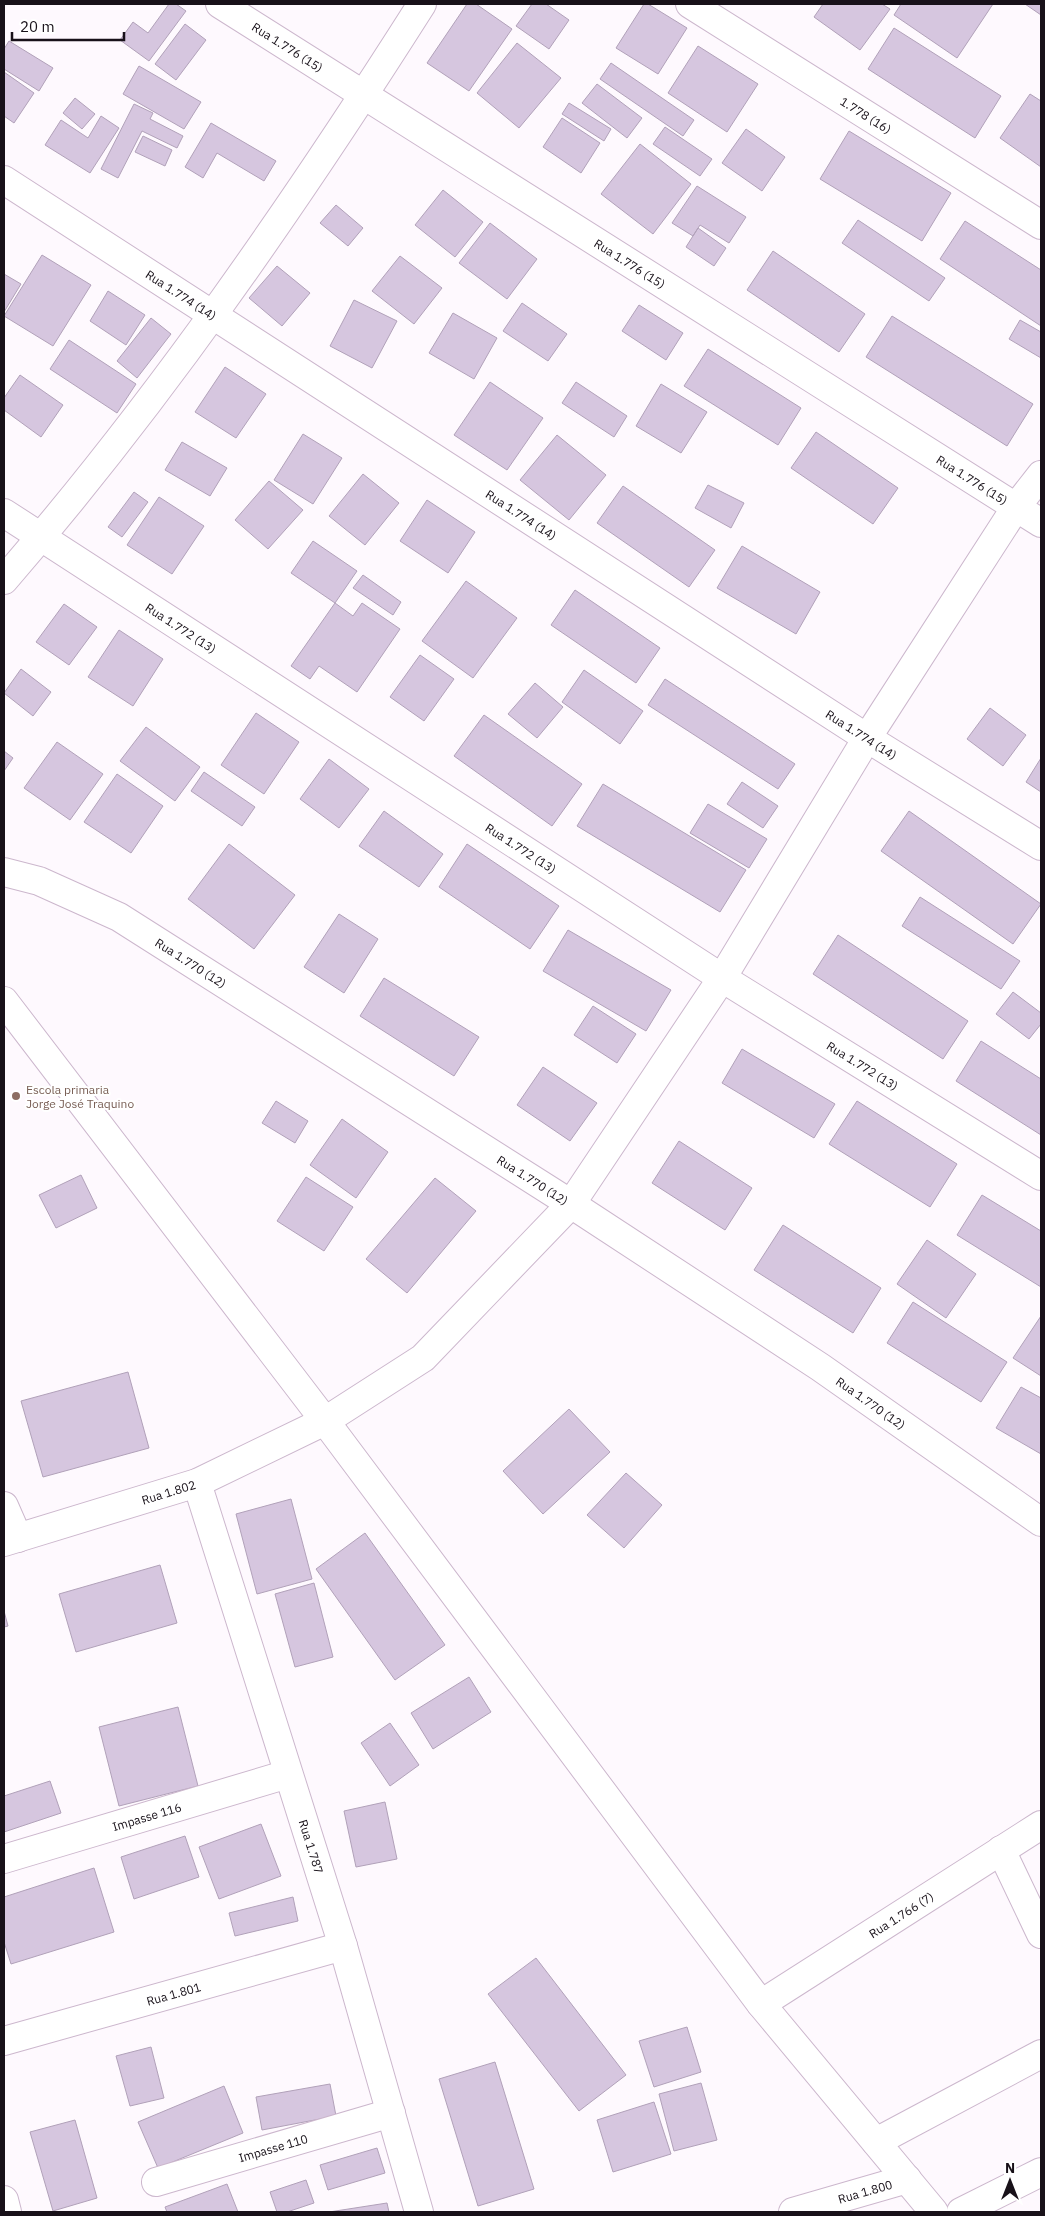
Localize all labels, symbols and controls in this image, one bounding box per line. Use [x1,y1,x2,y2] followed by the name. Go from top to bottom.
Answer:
[12,10,125,42] scale bar
[20,17,55,36] text: 20 m
[249,19,326,75] street label: Rua 1.776 (15)
[838,93,894,136] street label: 1.778 (16)
[592,235,668,291] street label: Rua 1.776 (15)
[143,266,219,323] street label: Rua 1.774 (14)
[934,452,1011,508] street label: Rua 1.776 (15)
[483,486,559,543] street label: Rua 1.774 (14)
[143,599,219,656] street label: Rua 1.772 (13)
[823,706,900,762] street label: Rua 1.774 (14)
[483,819,559,876] street label: Rua 1.772 (13)
[153,935,229,991] street label: Rua 1.770 (12)
[824,1038,901,1093] street label: Rua 1.772 (13)
[26,1082,134,1111] place label: Escola primaria Jorge José Traquino
[10,1090,22,1102] marker: Escola primaria Jorge José Traquino
[494,1152,571,1208] street label: Rua 1.770 (12)
[833,1373,908,1432] street label: Rua 1.770 (12)
[140,1476,197,1507] street label: Rua 1.802
[110,1799,183,1834] street label: Impasse 116
[296,1817,327,1875] street label: Rua 1.787
[866,1888,936,1941] street label: Rua 1.766 (7)
[145,1979,202,2008] street label: Rua 1.801
[237,2130,309,2165] street label: Impasse 110
[985,2156,1035,2206] north arrow
[1005,2159,1015,2177] text: N
[836,2176,894,2206] street label: Rua 1.800

